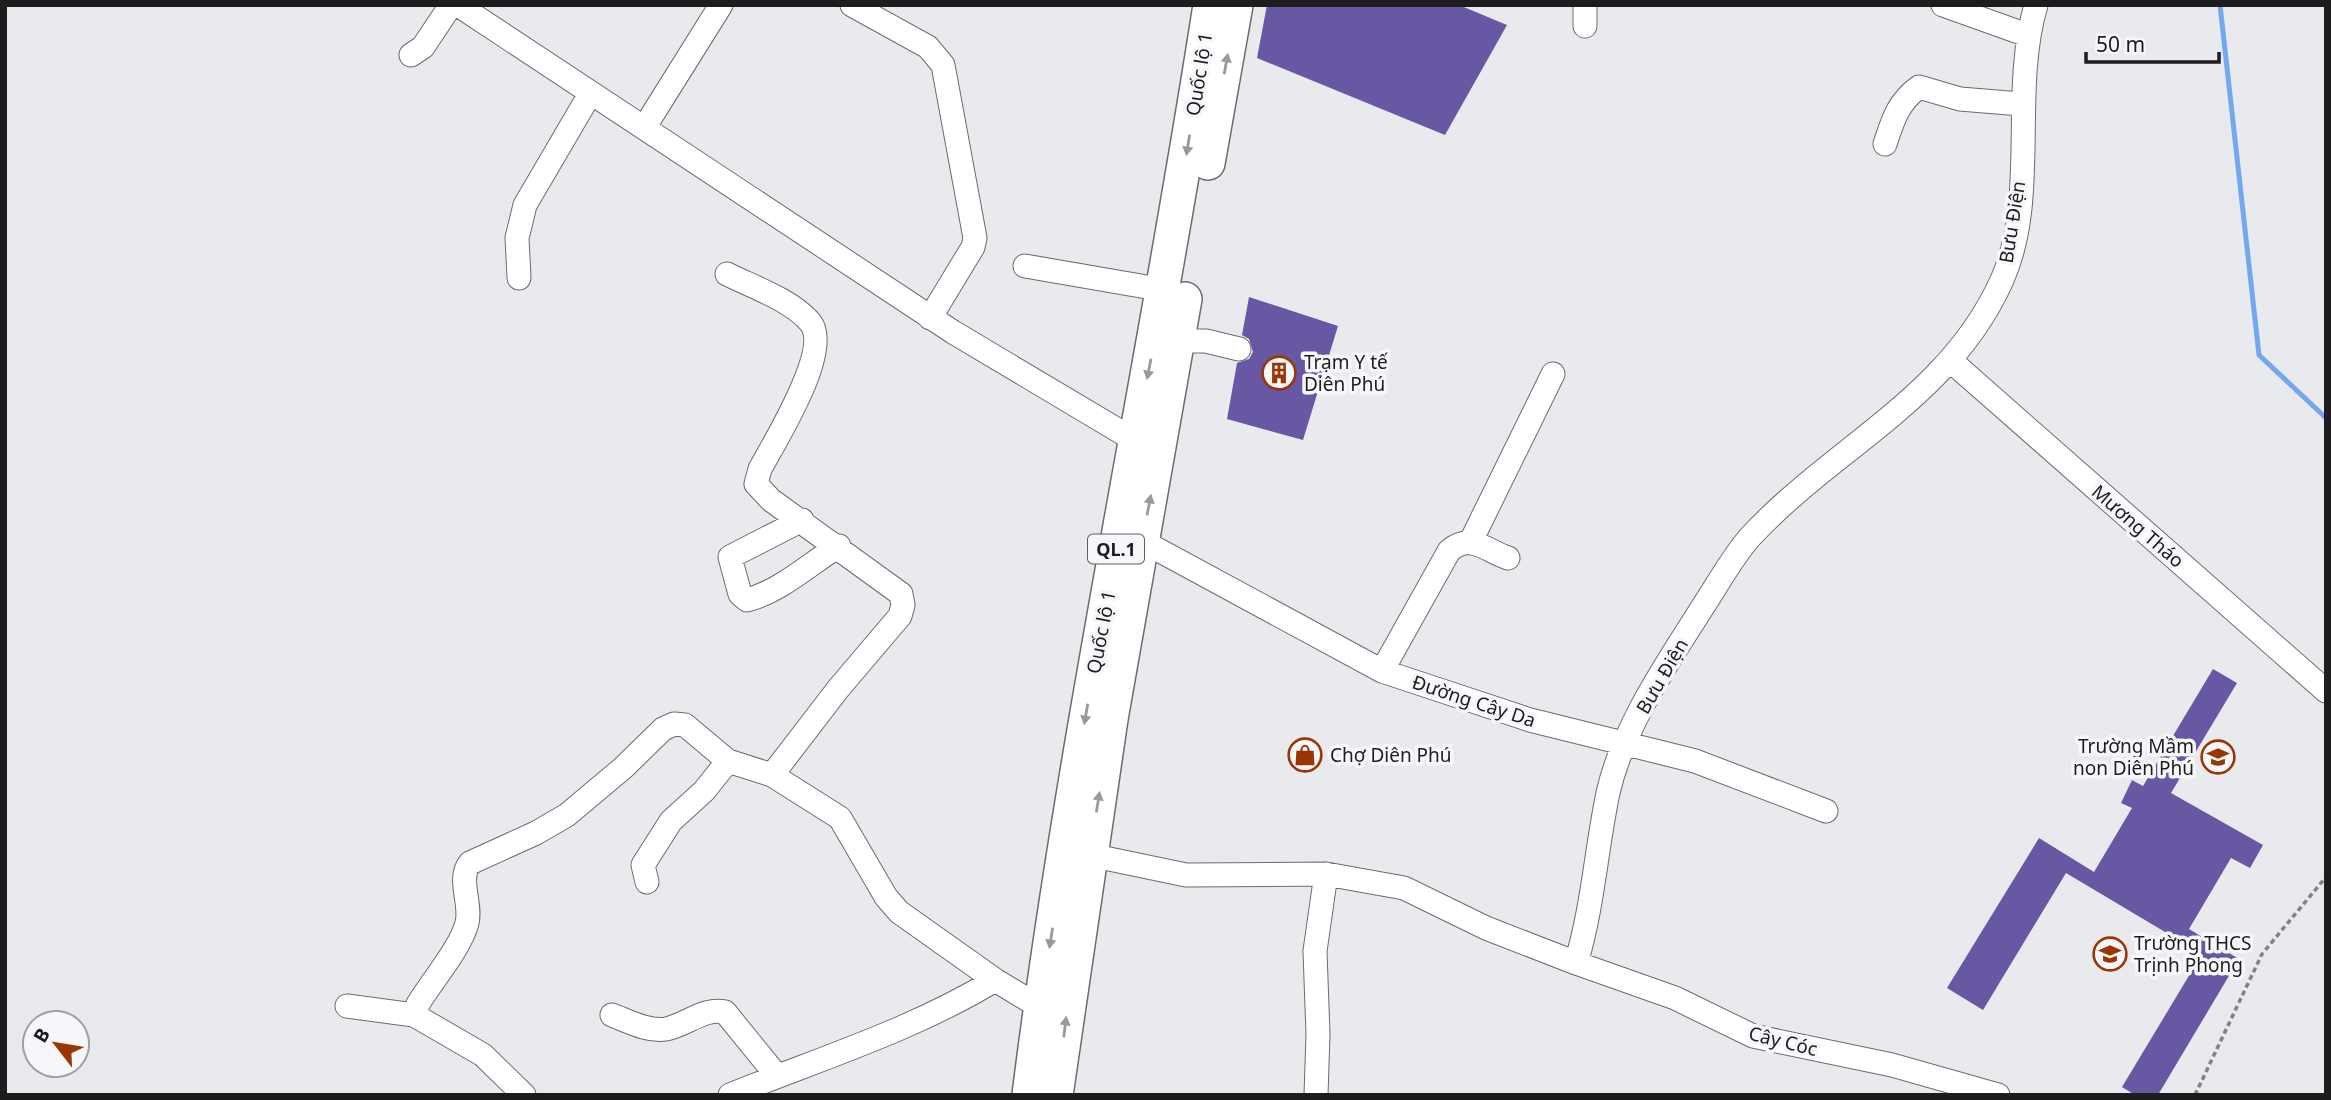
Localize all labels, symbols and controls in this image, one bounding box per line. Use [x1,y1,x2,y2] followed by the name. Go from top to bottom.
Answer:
[2086,21,2219,65] scale bar
[1180,30,1218,118] street label: Quốc lộ 1
[2096,30,2145,58] text: 50 m
[1220,53,1231,75] one-way arrow
[1182,134,1193,156] one-way arrow
[1993,179,2031,265] street label: Bưu Điện
[1304,349,1388,397] place label: Trạm Y tế Diên Phú
[1260,354,1298,392] building icon: Trạm Y tế Diên Phú
[1144,358,1155,380] one-way arrow
[2086,479,2190,573] street label: Mương Tháo
[1143,494,1154,516] one-way arrow
[1088,534,1144,564] road number: QL.1
[1080,588,1122,676] street label: Quốc lộ 1
[1630,634,1694,718] street label: Bưu Điện
[1409,669,1539,733] street label: Đường Cây Da
[1080,703,1091,725] one-way arrow
[2073,733,2194,781] place label: Trường Mầm non Diên Phú
[1286,736,1324,774] shop icon: Chợ Diên Phú
[2199,738,2237,776] school or university icon: Trường Mầm non Diên Phú
[1330,742,1452,768] place label: Chợ Diên Phú
[1093,791,1104,813] one-way arrow
[1045,927,1056,949] one-way arrow
[2134,930,2251,978] place label: Trường THCS Trịnh Phong
[2091,935,2129,973] school or university icon: Trường THCS Trịnh Phong
[21,1009,91,1079] north arrow
[1059,1016,1070,1038] one-way arrow
[1746,1020,1820,1062] street label: Cây Cóc
[27,1023,56,1047] text: B

